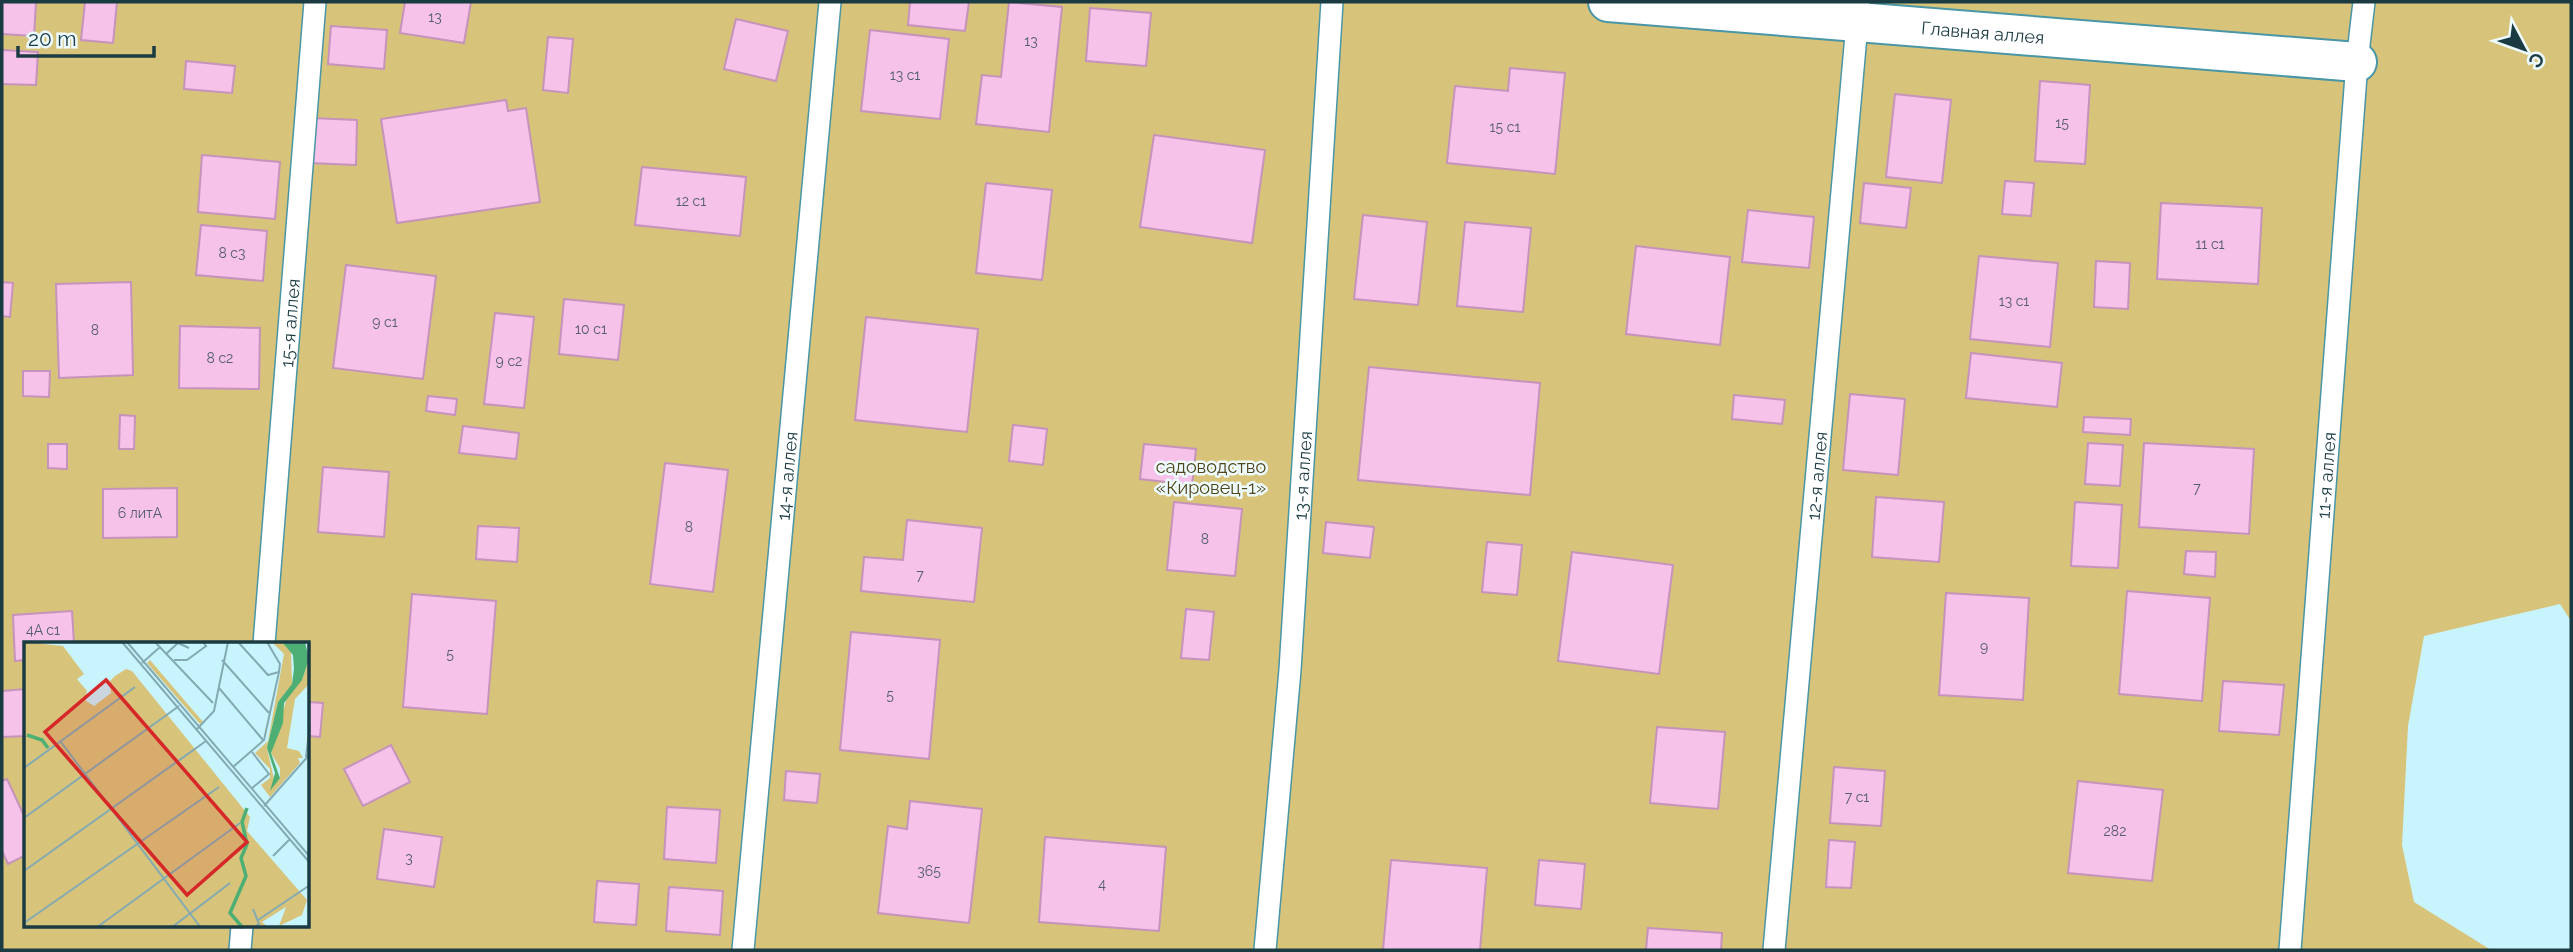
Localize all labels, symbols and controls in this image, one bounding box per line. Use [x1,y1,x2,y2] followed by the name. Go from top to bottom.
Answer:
[428,9,442,25] house number: 13
[18,14,154,58] scale bar
[2489,14,2559,84] north arrow
[1920,17,2045,47] street label: Главная аллея
[28,26,76,51] text: 20 m
[1024,33,1038,49] house number: 13
[2524,48,2549,72] text: С
[890,67,920,83] house number: 13 с1
[2055,115,2069,131] house number: 15
[1490,119,1520,135] house number: 15 с1
[676,193,706,209] house number: 12 с1
[2195,236,2225,252] house number: 11 с1
[218,245,246,261] house number: 8 с3
[275,278,303,368] street label: 15-я аллея
[1999,293,2029,309] house number: 13 с1
[372,314,398,330] house number: 9 с1
[575,321,607,337] house number: 10 с1
[91,322,99,338] house number: 8
[207,350,233,366] house number: 8 с2
[496,353,522,369] house number: 9 с2
[1289,430,1316,521] street label: 13-я аллея
[772,431,801,521] street label: 14-я аллея
[1802,431,1831,521] street label: 12-я аллея
[2312,431,2340,520] street label: 11-я аллея
[1156,456,1267,498] park label: садоводство «Кировец-1»
[2193,480,2201,496] house number: 7
[118,505,163,521] house number: 6 литА
[685,519,693,535] house number: 8
[1201,531,1209,547] house number: 8
[916,567,924,583] house number: 7
[26,622,60,638] house number: 4А с1
[1980,639,1988,655] house number: 9
[24,642,310,928] inset map
[446,646,454,662] house number: 5
[886,687,894,703] house number: 5
[1845,789,1869,805] house number: 7 с1
[2104,823,2126,839] house number: 282
[405,850,413,866] house number: 3
[917,863,941,879] house number: 365
[1098,876,1106,892] house number: 4

